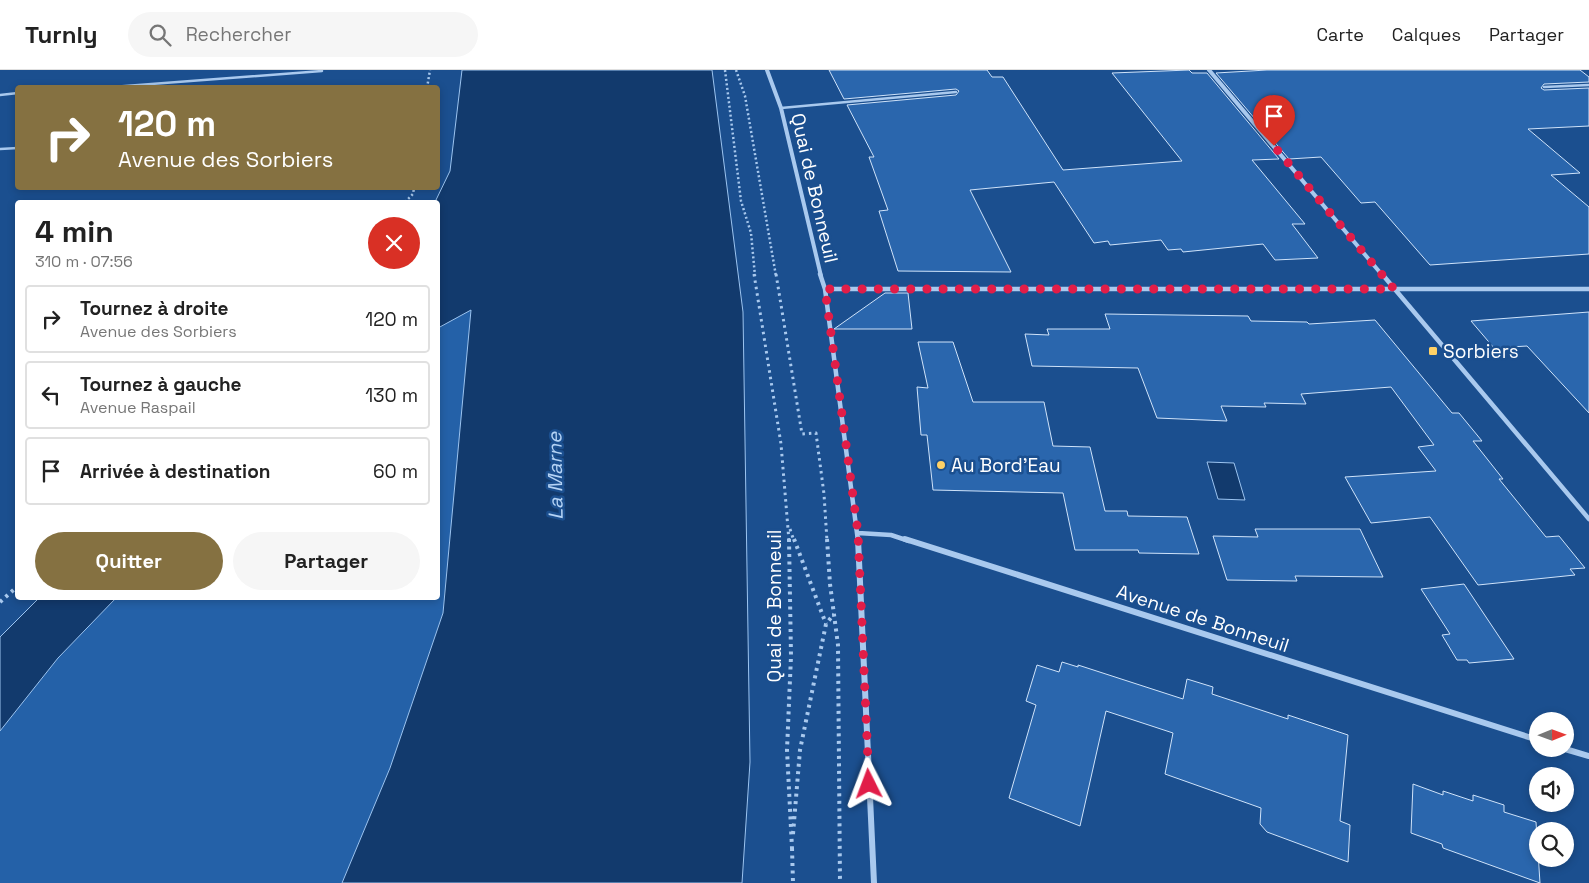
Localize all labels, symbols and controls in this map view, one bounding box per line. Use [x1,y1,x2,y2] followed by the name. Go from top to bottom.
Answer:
[128,12,478,57] search box
[25,19,98,50] text: Turnly
[146,21,174,49] icon: search
[186,22,291,47] text: Rechercher
[1317,23,1364,46] text: Carte
[1392,23,1461,46] text: Calques
[1489,23,1564,46] text: Partager
[1253,95,1295,146] pin
[118,102,216,146] text: 120 m
[1260,102,1288,130] icon: arrive
[35,105,100,170] icon: right
[785,111,844,265] street label: Quai de Bonneuil
[118,145,333,173] text: Avenue des Sorbiers
[35,212,114,251] text: 4 min
[368,217,420,269] button: close
[35,251,133,272] text: 310 m · 07:56
[80,296,229,321] text: Tournez à droite
[37,305,65,333] icon: right
[365,307,418,332] text: 120 m
[80,321,237,342] text: Avenue des Sorbiers
[1443,339,1519,364] place label: Sorbiers
[1427,345,1439,357] marker: Sorbiers
[80,372,242,397] text: Tournez à gauche
[37,381,65,409] icon: left
[365,383,418,408] text: 130 m
[80,397,196,418] text: Avenue Raspail
[541,431,569,520] water label: La Marne
[951,453,1061,478] place label: Au Bord'Eau
[37,457,65,485] icon: arrive
[80,459,270,484] text: Arrivée à destination
[373,459,418,484] text: 60 m
[935,459,947,471] marker: Au Bord'Eau
[762,530,787,682] street label: Quai de Bonneuil
[35,532,223,590] button: Quitter
[233,532,420,590] button: Partager
[1113,579,1292,658] street label: Avenue de Bonneuil
[1529,712,1574,758] north arrow
[1529,712,1574,867] map controls
[842,757,894,809] position arrow
[1529,767,1574,812] button: sound
[1529,822,1574,867] button: search

